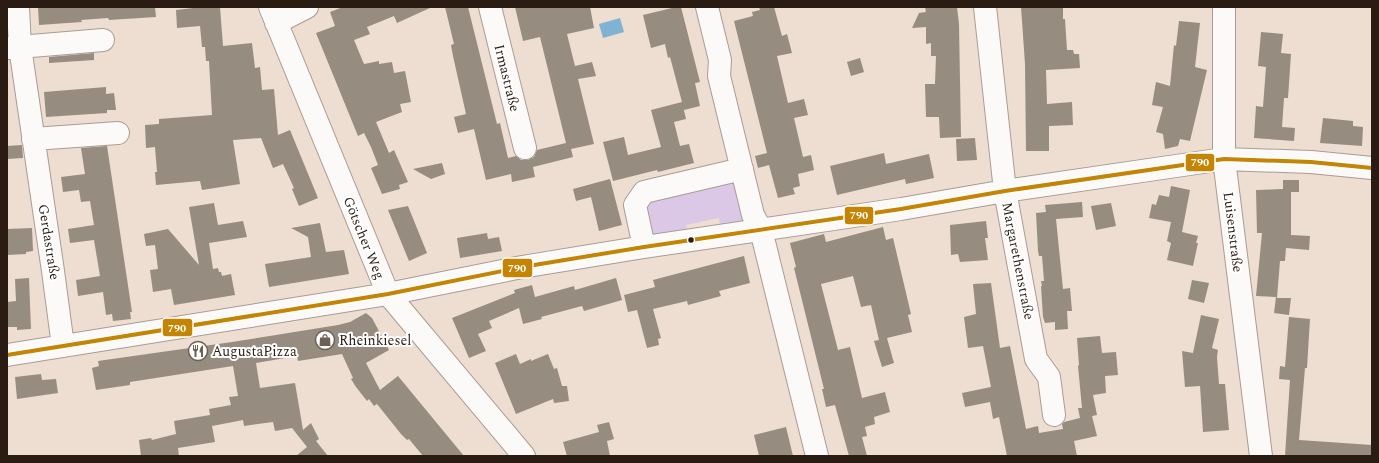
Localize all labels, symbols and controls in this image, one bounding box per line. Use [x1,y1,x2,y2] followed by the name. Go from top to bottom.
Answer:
[489,42,526,114] street label: Irmastraße
[1185,153,1215,172] line badge: 790
[1191,154,1209,171] text: 790
[1218,191,1248,274] street label: Luisenstraße
[338,193,390,283] street label: Götscher Weg
[996,200,1040,322] street label: Margarethenstraße
[33,203,65,282] street label: Gerdastraße
[844,206,874,225] line badge: 790
[850,207,868,224] text: 790
[686,235,696,245] unlabelled marker
[502,258,533,278] line badge: 790
[508,260,526,277] text: 790
[162,318,193,337] line badge: 790
[168,320,186,337] text: 790
[314,329,336,351] shop icon: Rheinkiesel
[339,330,411,351] place label: Rheinkiesel
[187,340,209,362] restaurant icon: AugustaPizza
[212,341,297,362] place label: AugustaPizza

